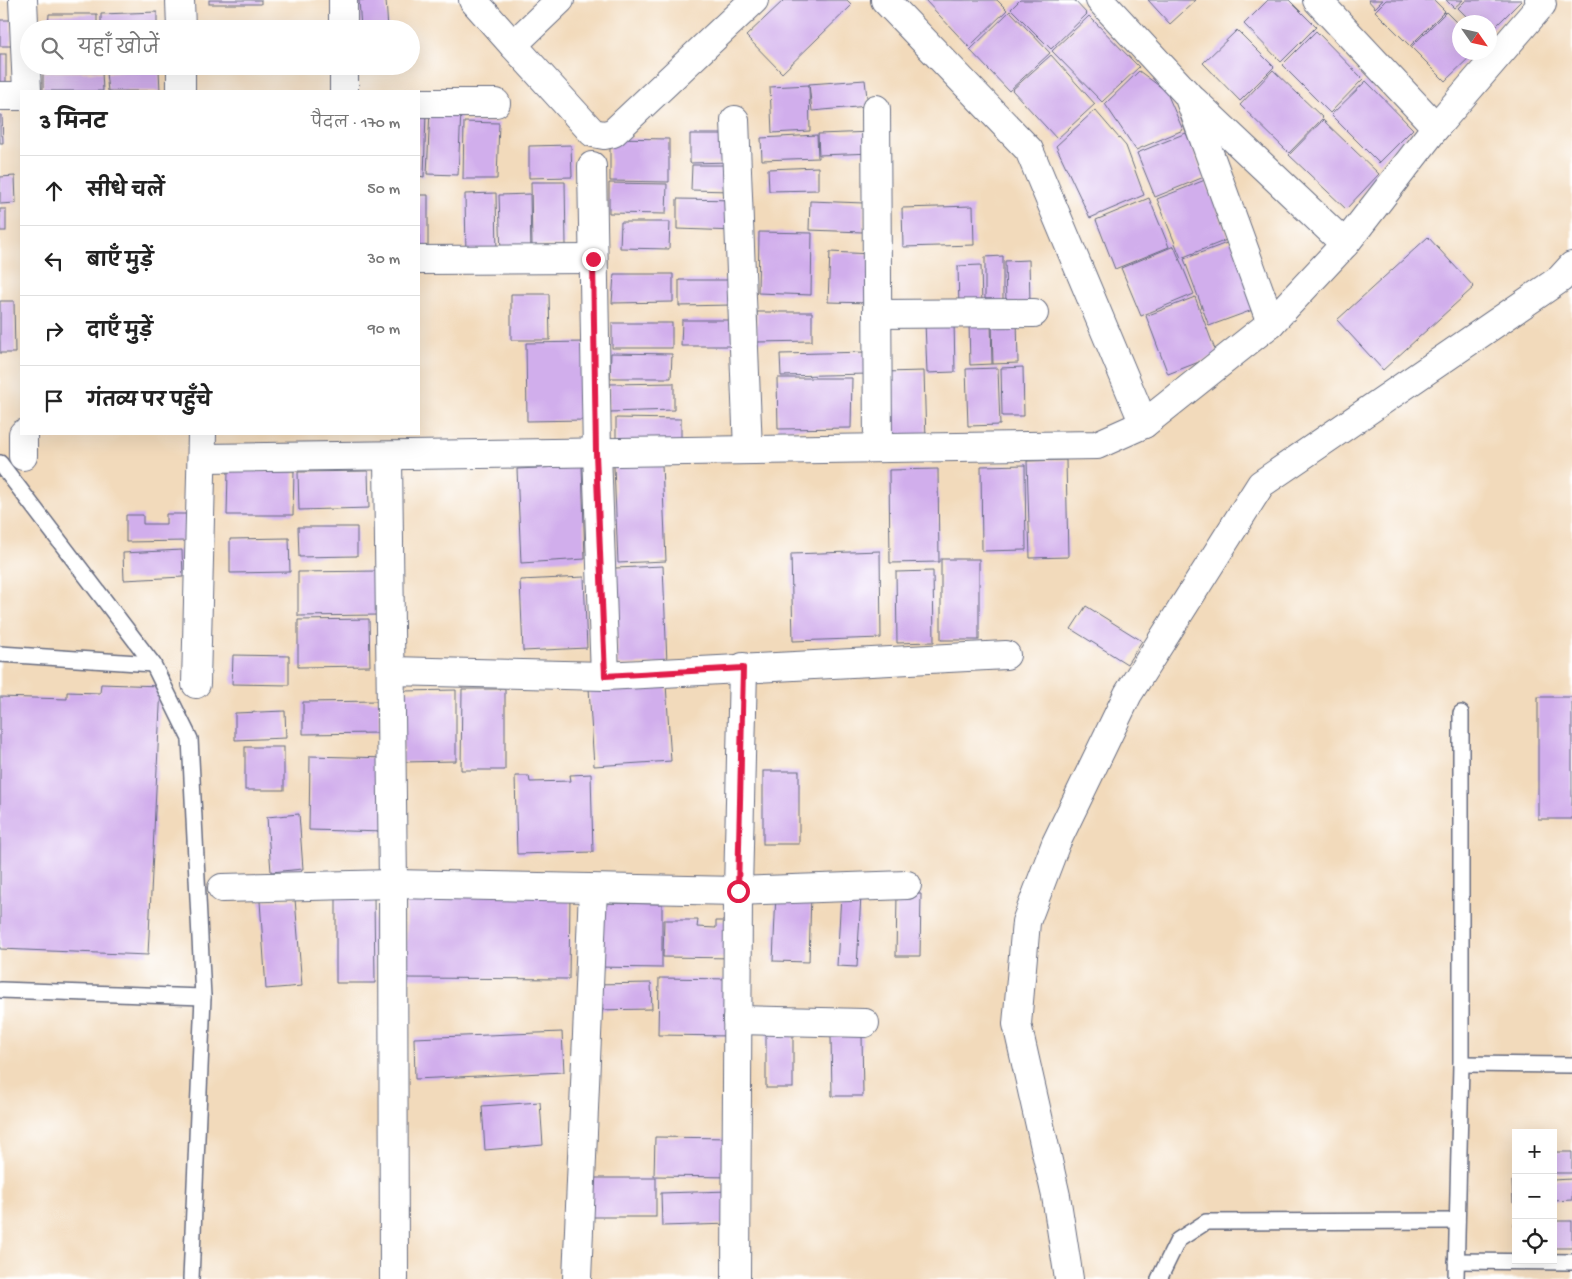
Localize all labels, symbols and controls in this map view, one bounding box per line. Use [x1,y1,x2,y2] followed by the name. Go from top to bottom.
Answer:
[1452,15,1497,60] north arrow
[20,20,420,75] search box
[38,34,66,62] icon: search
[78,38,159,61] text: यहाँ खोजें
[40,112,107,137] text: 3 मिनट
[311,115,400,134] text: पैदल · 170 m
[40,177,68,205] icon: ahead
[87,181,164,204] text: सीधे चलें
[367,181,400,200] text: 50 m
[40,247,68,275] icon: left
[582,248,605,271] route end
[87,251,153,274] text: बाएँ मुड़ें
[367,251,400,270] text: 30 m
[40,317,68,345] icon: right
[87,321,153,344] text: दाएँ मुड़ें
[368,321,400,340] text: 90 m
[40,387,68,415] icon: arrive
[87,391,211,414] text: गंतव्य पर पहुँचे
[727,880,750,903] route start
[1512,1129,1557,1264] map controls
[1512,1129,1557,1174] button: +
[1512,1174,1557,1219] button: −
[1512,1219,1557,1264] button: locate

